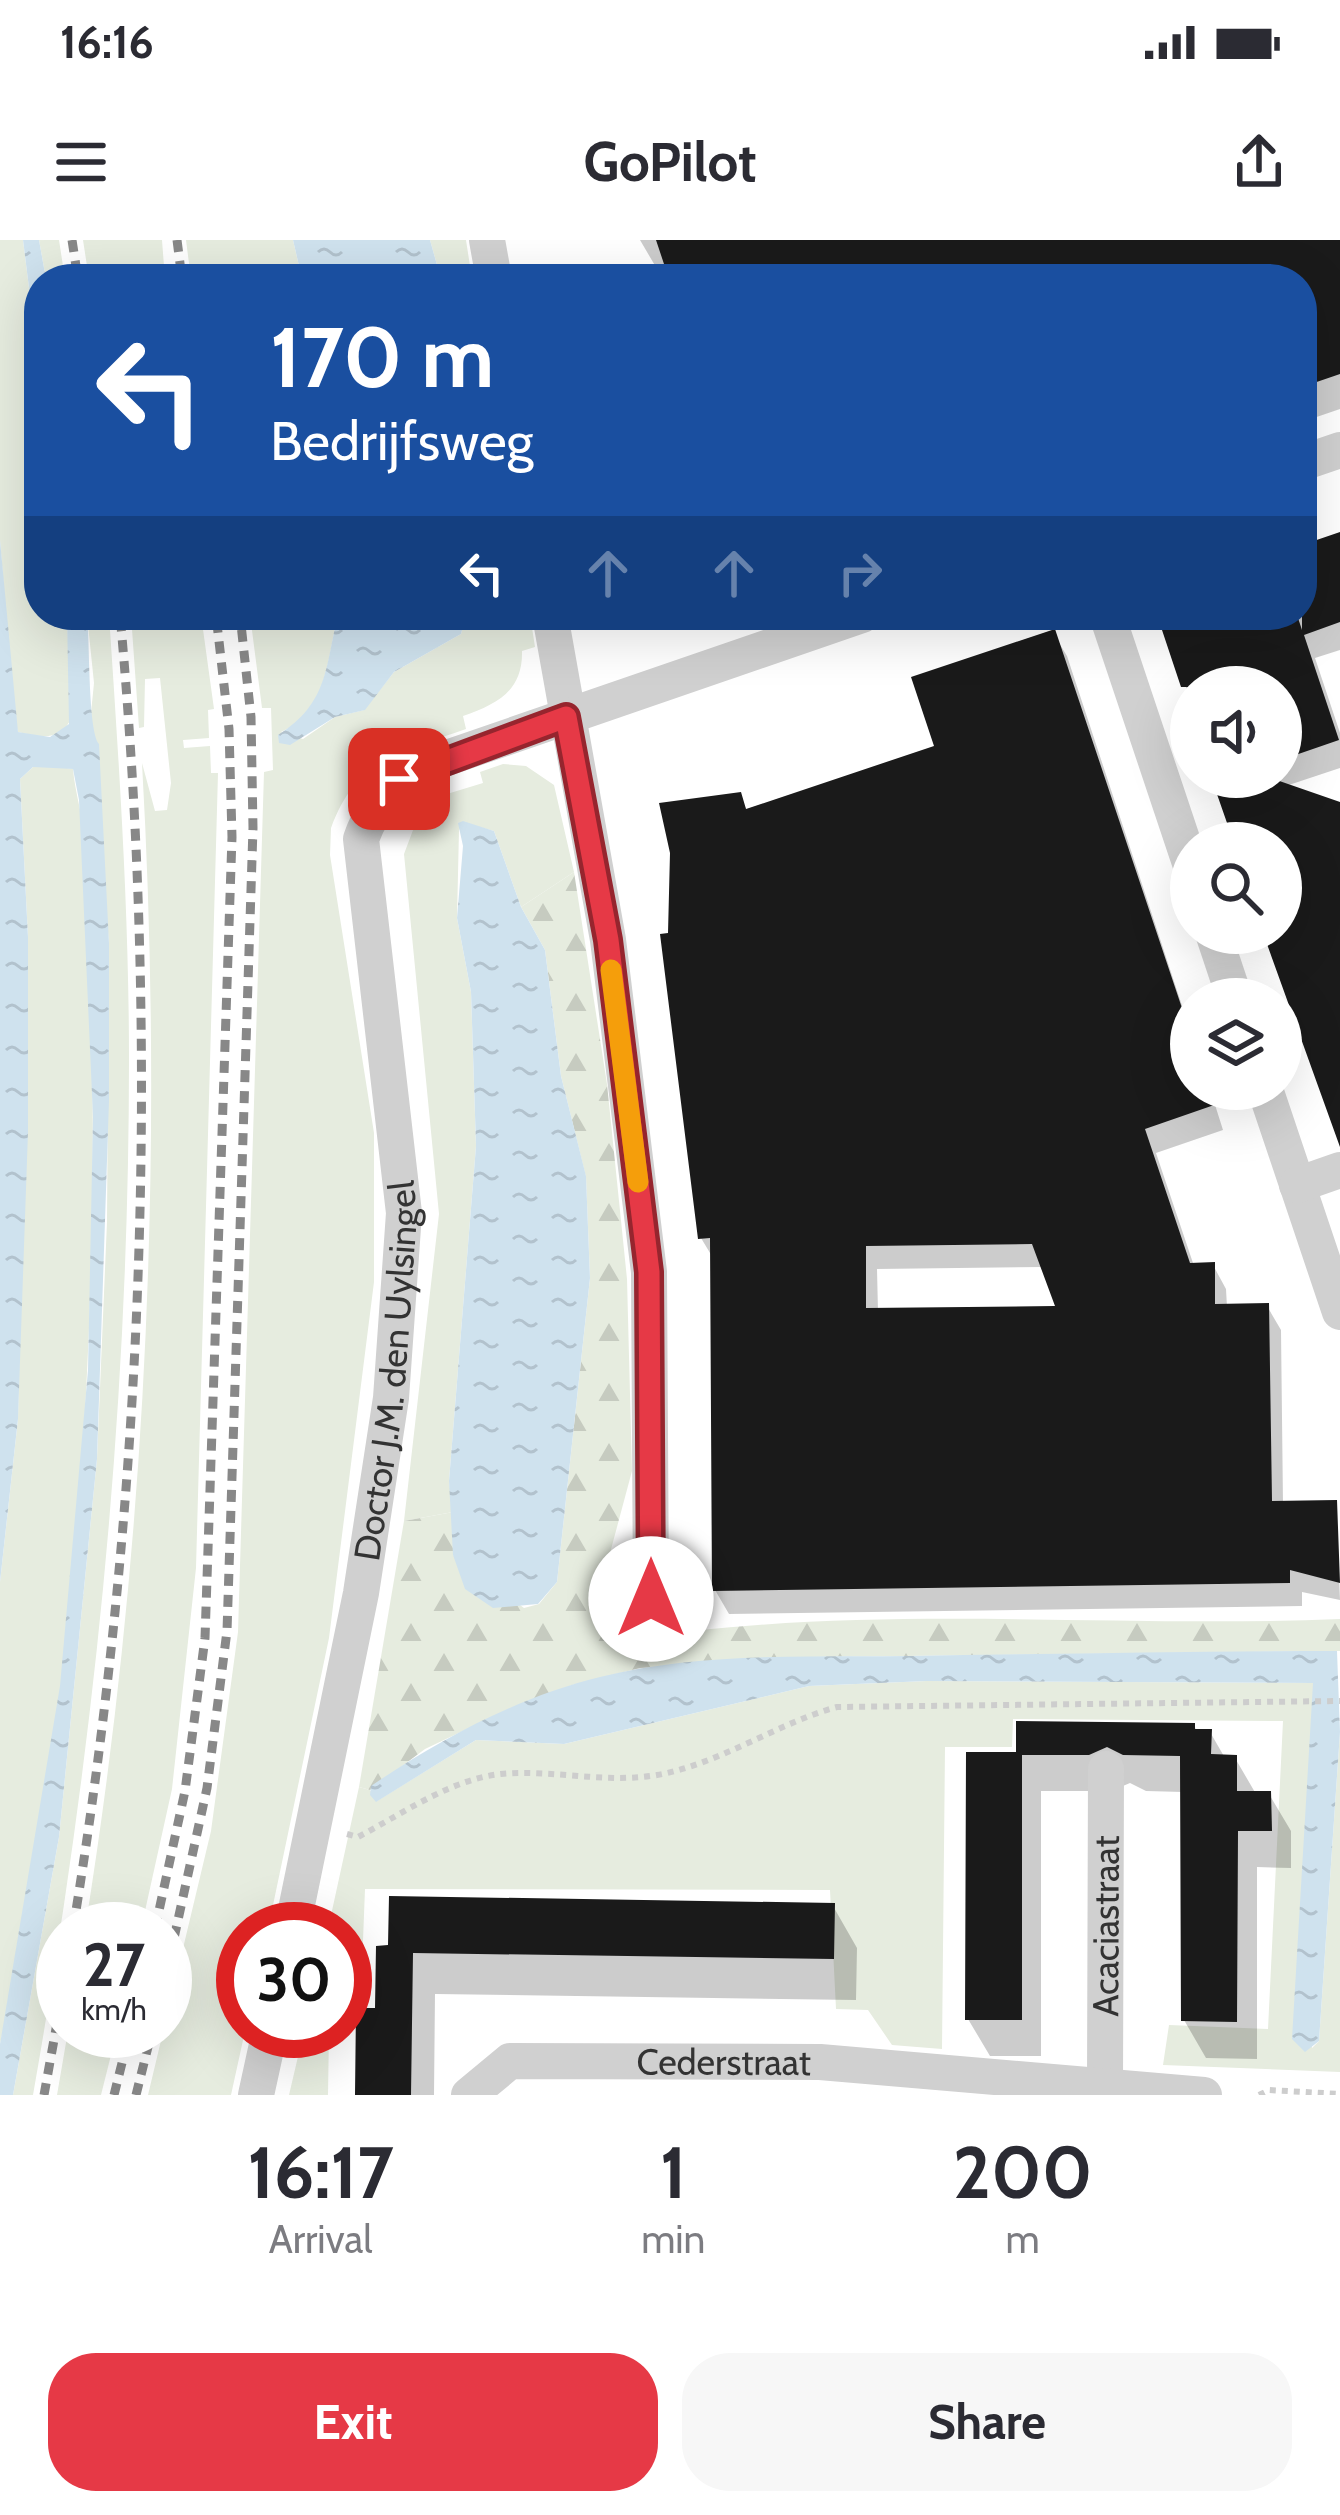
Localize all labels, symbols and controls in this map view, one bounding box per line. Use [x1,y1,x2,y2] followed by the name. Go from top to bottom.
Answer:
[60,15,154,69] text: 16:16
[48,129,114,195] icon: menu
[583,129,757,195] text: GoPilot
[1226,129,1292,195] icon: share
[270,306,494,408] text: 170 m
[72,312,228,468] icon: left
[270,408,533,474] text: Bedrijfsweg
[449,540,515,606] icon: left
[575,540,641,606] icon: ahead
[701,540,767,606] icon: ahead
[827,540,893,606] icon: right
[1170,666,1302,1110] map controls
[1170,666,1302,798] button: sound
[348,728,450,830] pin
[366,746,432,812] icon: arrive
[1170,822,1302,954] button: search
[1170,978,1302,1110] button: layers
[344,1178,426,1564] street label: Doctor J.M. den Uylsingel
[588,1536,714,1662] position arrow
[1083,1835,1128,2017] street label: Acaciastraat
[216,1902,372,2058] speed limit sign: 30
[83,1928,145,2001] text: 27
[81,1991,147,2028] text: km/h
[636,2039,811,2084] street label: Cederstraat
[247,2129,394,2216] text: 16:17
[660,2129,687,2216] text: 1
[953,2129,1093,2216] text: 200
[269,2215,372,2263] text: Arrival
[641,2215,705,2263] text: min
[1006,2215,1040,2263] text: m
[48,2353,658,2491] button: Exit
[682,2353,1292,2491] button: Share

